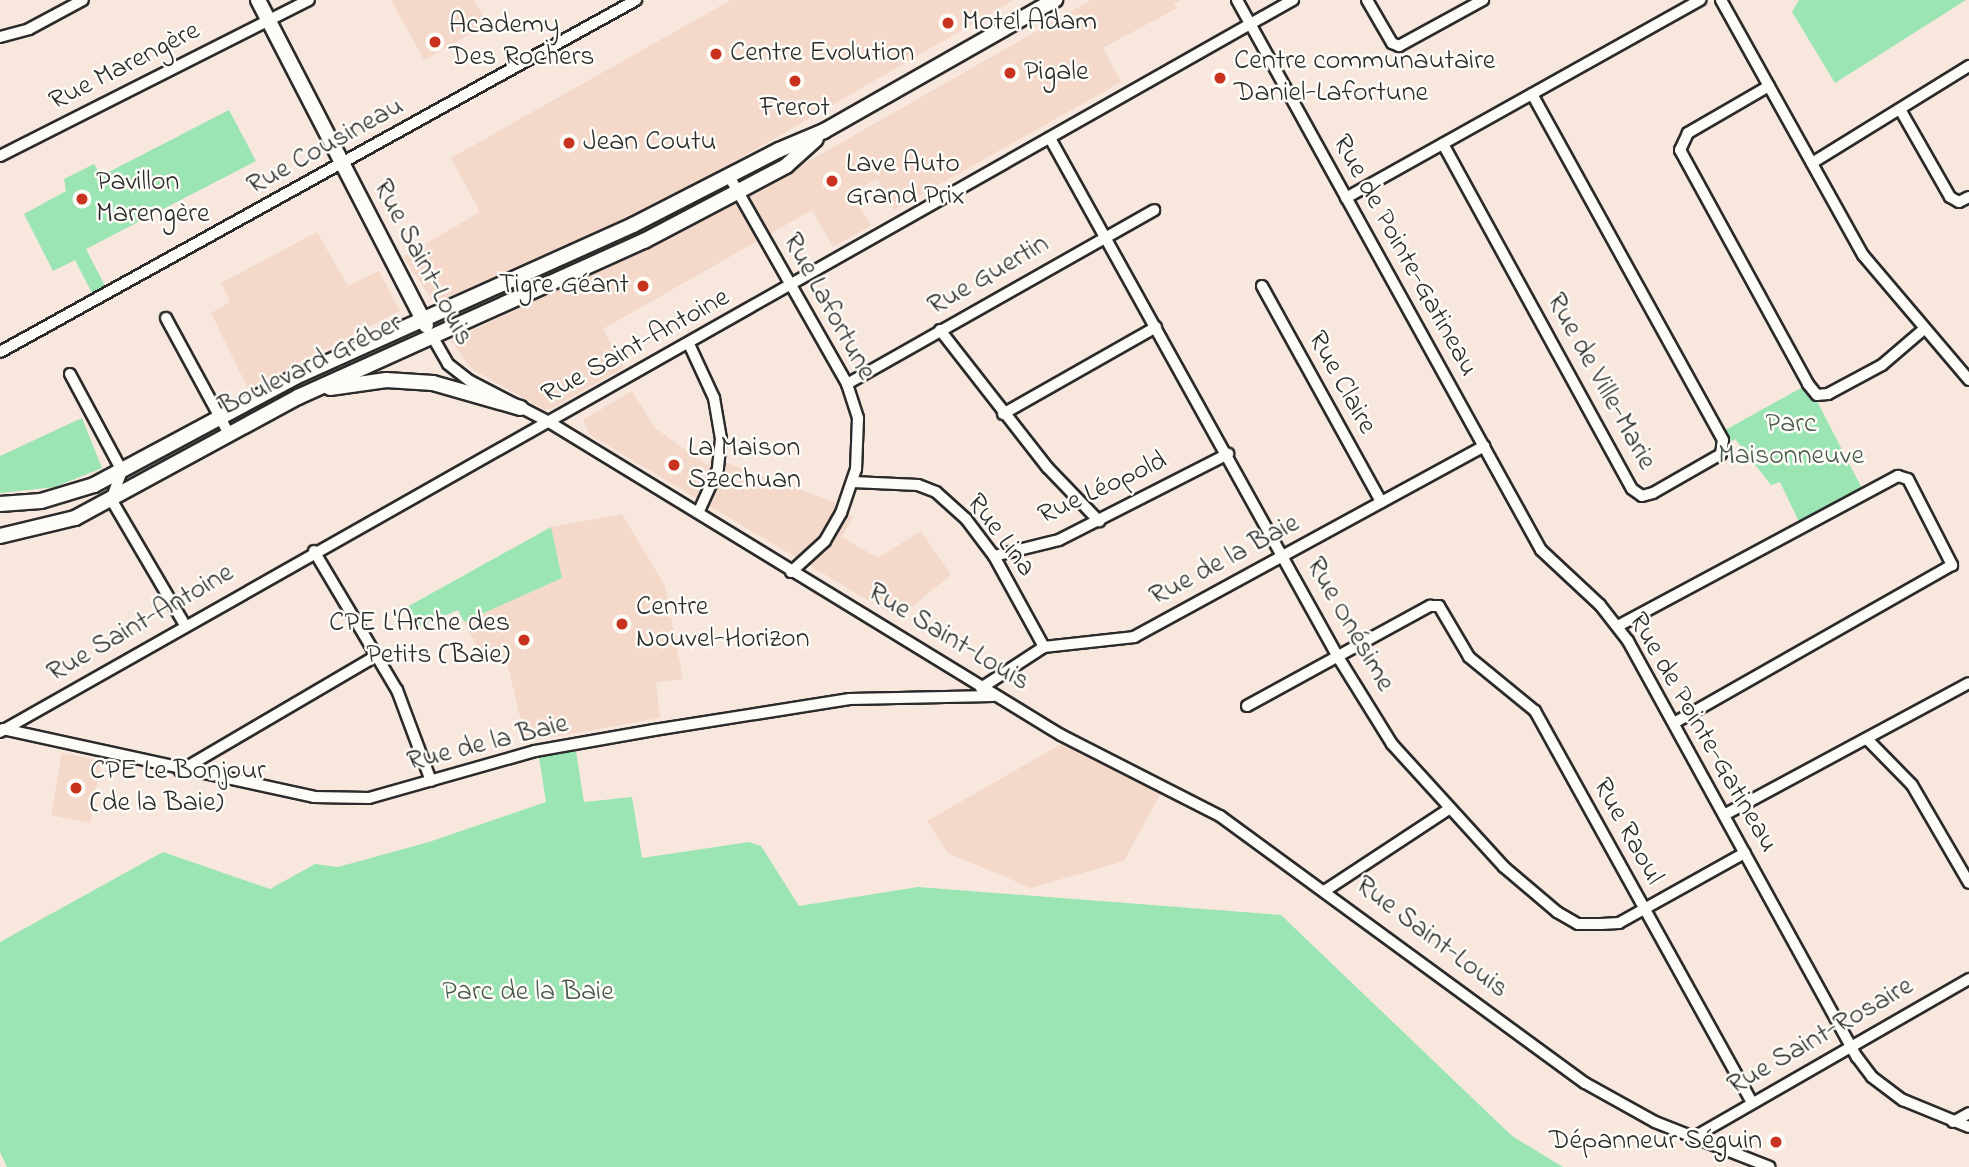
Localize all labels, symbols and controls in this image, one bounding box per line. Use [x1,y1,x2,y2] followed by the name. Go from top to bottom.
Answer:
[962,6,1097,40] place label: Motel Adam
[449,9,595,75] place label: Academy Des Rochers
[44,15,206,119] street label: Rue Marengère
[940,15,956,31] marker: Motel Adam
[427,34,443,50] marker: Academy Des Rochers
[730,37,914,71] place label: Centre Evolution
[1234,45,1495,111] place label: Centre communautaire Daniel-Lafortune
[708,46,724,62] marker: Centre Evolution
[1024,56,1089,90] place label: Pigale
[1002,65,1018,81] marker: Pigale
[1212,70,1228,86] marker: Centre communautaire Daniel-Lafortune
[787,73,803,89] marker: Frerot
[242,90,410,204] street label: Rue Cousineau
[760,92,830,126] place label: Frerot
[583,126,716,160] place label: Jean Coutu
[1324,129,1484,383] street label: Rue de Pointe-Gatineau
[561,135,577,151] marker: Jean Coutu
[846,148,965,214] place label: Lave Auto Grand Prix
[96,166,210,232] place label: Pavillon Marengère
[824,173,840,189] marker: Lave Auto Grand Prix
[364,174,480,352] street label: Rue Saint-Louis
[74,191,90,207] marker: Pavillon Marengère
[774,228,882,386] street label: Rue Lafortune
[923,228,1055,324] street label: Rue Guertin
[499,269,629,303] place label: Tigre Géant
[635,278,651,294] marker: Tigre Géant
[536,282,736,412] street label: Rue Saint-Antoine
[1538,288,1662,476] street label: Rue de Ville-Marie
[214,307,408,425] street label: Boulevard Gréber
[1299,326,1383,440] street label: Rue Claire
[1718,408,1864,474] park label: Parc Maisonneuve
[688,432,801,498] place label: La Maison Szechuan
[1033,445,1173,533] street label: Rue Léopold
[666,457,682,473] marker: La Maison Szechuan
[958,488,1042,584] street label: Rue Lina
[1144,508,1306,614] street label: Rue de la Baie
[1297,552,1401,698] street label: Rue Onésime
[42,557,240,691] street label: Rue Saint-Antoine
[861,576,1035,700] street label: Rue Saint-Louis
[636,591,809,657] place label: Centre Nouvel-Horizon
[329,607,510,673] place label: CPE L'Arche des Petits (Baie)
[1620,607,1784,859] street label: Rue de Pointe-Gatineau
[614,616,630,632] marker: Centre Nouvel-Horizon
[516,632,532,648] marker: CPE L'Arche des Petits (Baie)
[404,708,572,780] street label: Rue de la Baie
[90,755,266,821] place label: CPE Le Bonjour (de la Baie)
[1584,773,1670,891] street label: Rue Raoul
[68,780,84,796] marker: CPE Le Bonjour (de la Baie)
[1348,870,1514,1006] street label: Rue Saint-Louis
[1722,970,1920,1104] street label: Rue Saint-Rosaire
[442,976,614,1010] park label: Parc de la Baie
[1549,1125,1762,1159] place label: Dépanneur Séguin
[1768,1134,1784,1150] marker: Dépanneur Séguin

